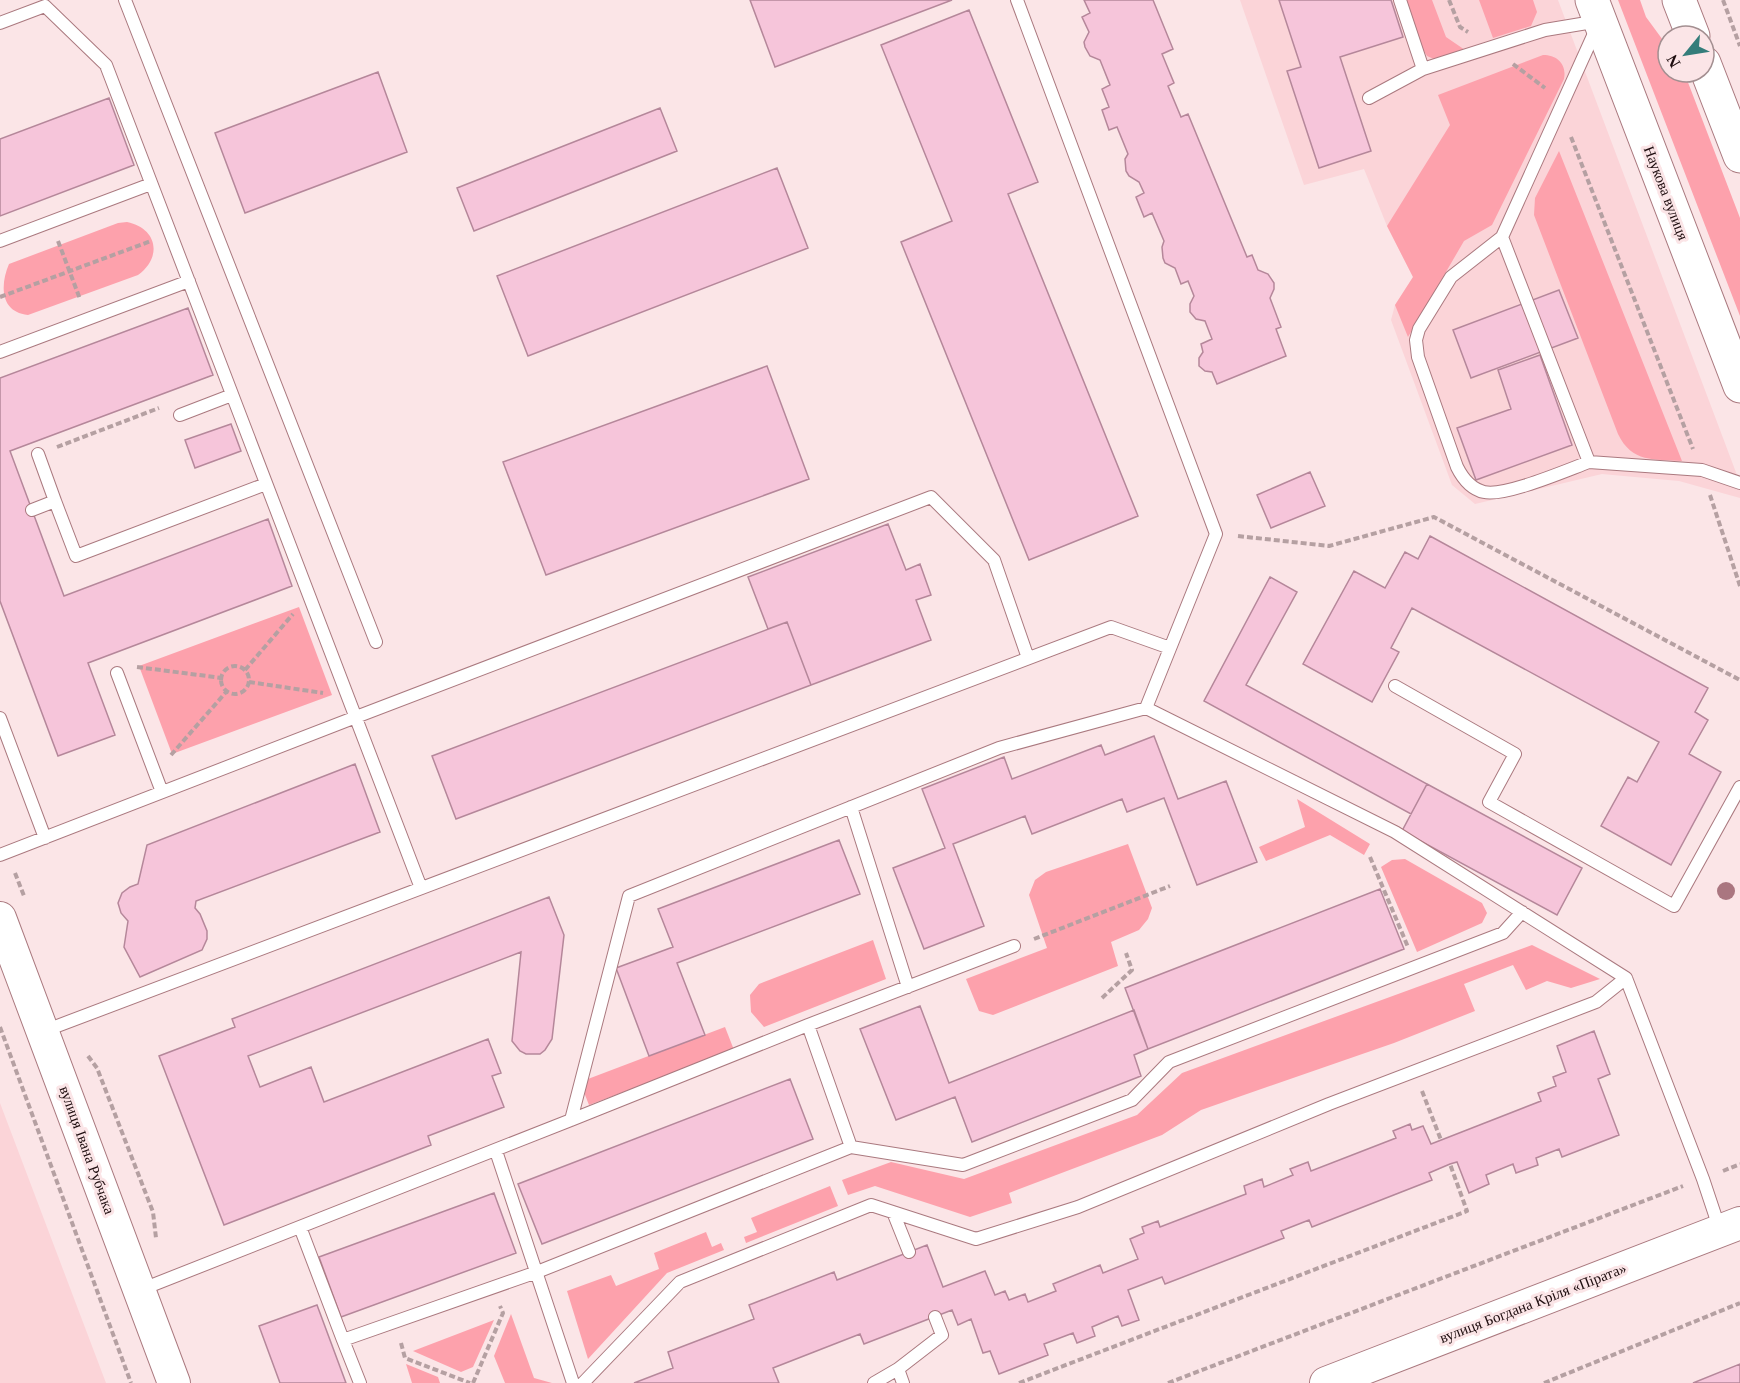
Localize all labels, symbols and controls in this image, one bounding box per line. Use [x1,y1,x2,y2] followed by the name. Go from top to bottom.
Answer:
[1656,24,1716,84] north arrow
[1663,52,1684,71] text: N
[1641,144,1691,242] street label: Наукова вулиця
[56,1084,118,1217] street label: вулиця Івана Рубчака
[1437,1260,1629,1346] street label: вулиця Богдана Кріля «Пірата»

